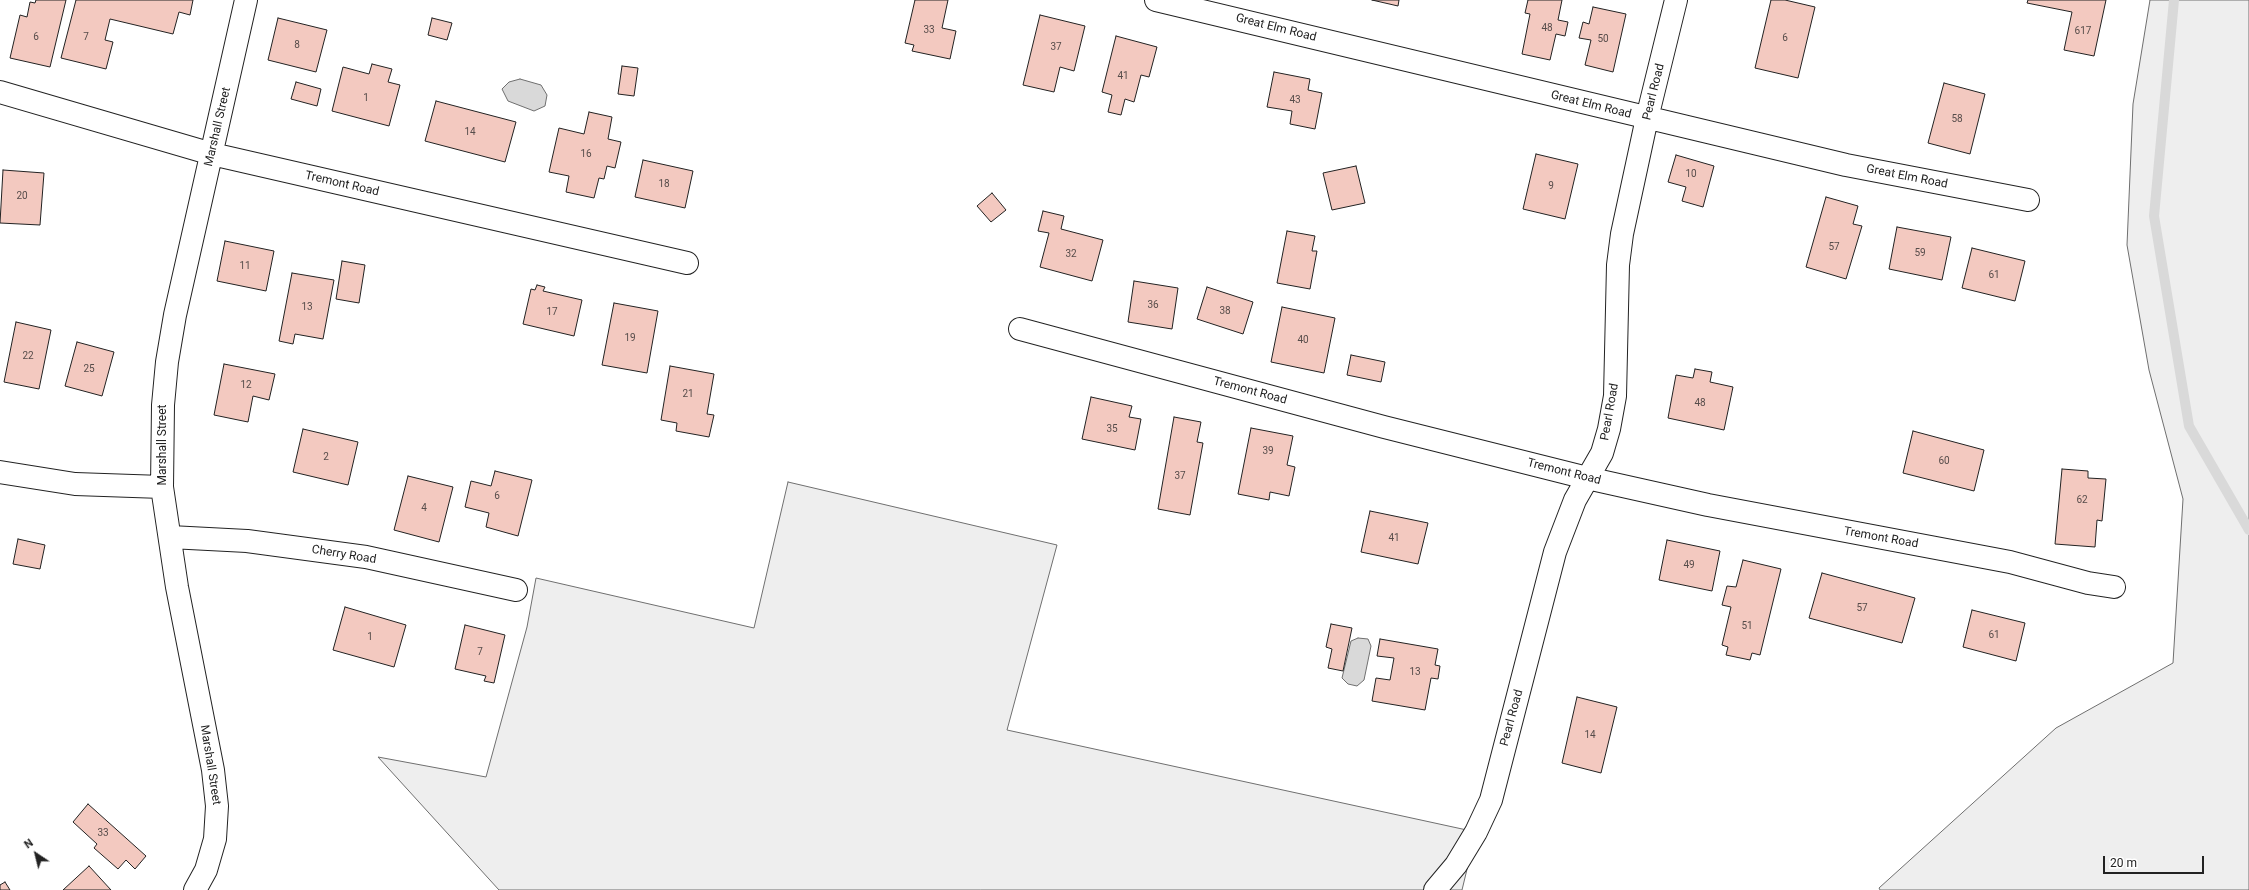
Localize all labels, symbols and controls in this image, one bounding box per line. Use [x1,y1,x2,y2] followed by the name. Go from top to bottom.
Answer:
[1234,11,1318,45] street label: Great Elm Road
[1541,22,1553,34] house number: 48
[923,24,935,36] house number: 33
[2075,25,2091,37] house number: 617
[33,31,39,43] house number: 6
[83,31,89,43] house number: 7
[1782,32,1788,44] house number: 6
[1597,33,1609,45] house number: 50
[294,39,300,51] house number: 8
[1050,41,1062,53] house number: 37
[1640,62,1668,122] street label: Pearl Road
[1117,70,1129,82] house number: 41
[202,86,234,168] street label: Marshall Street
[1549,88,1633,122] street label: Great Elm Road
[363,92,369,104] house number: 1
[1289,94,1301,106] house number: 43
[1951,113,1963,125] house number: 58
[464,126,476,138] house number: 14
[580,148,592,160] house number: 16
[1865,162,1949,192] street label: Great Elm Road
[304,168,380,200] street label: Tremont Road
[1685,168,1697,180] house number: 10
[658,178,670,190] house number: 18
[1548,180,1554,192] house number: 9
[16,190,28,202] house number: 20
[1828,241,1840,253] house number: 57
[1914,247,1926,259] house number: 59
[1065,248,1077,260] house number: 32
[239,260,251,272] house number: 11
[1988,269,2000,281] house number: 61
[1147,299,1159,311] house number: 36
[301,301,313,313] house number: 13
[1219,305,1231,317] house number: 38
[546,306,558,318] house number: 17
[624,332,636,344] house number: 19
[1297,334,1309,346] house number: 40
[22,350,34,362] house number: 22
[83,363,95,375] house number: 25
[1212,374,1288,408] street label: Tremont Road
[240,379,252,391] house number: 12
[1598,382,1622,442] street label: Pearl Road
[682,388,694,400] house number: 21
[1694,397,1706,409] house number: 48
[156,405,170,485] street label: Marshall Street
[1106,423,1118,435] house number: 35
[1262,445,1274,457] house number: 39
[323,451,329,463] house number: 2
[1938,455,1950,467] house number: 60
[1526,456,1602,488] street label: Tremont Road
[1174,470,1186,482] house number: 37
[494,490,500,502] house number: 6
[2076,494,2088,506] house number: 62
[421,502,427,514] house number: 4
[1843,524,1919,552] street label: Tremont Road
[1388,532,1400,544] house number: 41
[311,543,377,567] street label: Cherry Road
[1683,559,1695,571] house number: 49
[1856,602,1868,614] house number: 57
[1741,620,1753,632] house number: 51
[1988,629,2000,641] house number: 61
[367,631,373,643] house number: 1
[477,646,483,658] house number: 7
[1409,666,1421,678] house number: 13
[1498,688,1526,748] street label: Pearl Road
[197,724,223,806] street label: Marshall Street
[1584,729,1596,741] house number: 14
[97,827,109,839] house number: 33
[16,834,56,874] north arrow
[22,836,36,851] text: N
[2105,848,2206,874] scale bar
[2110,856,2137,870] text: 20 m

